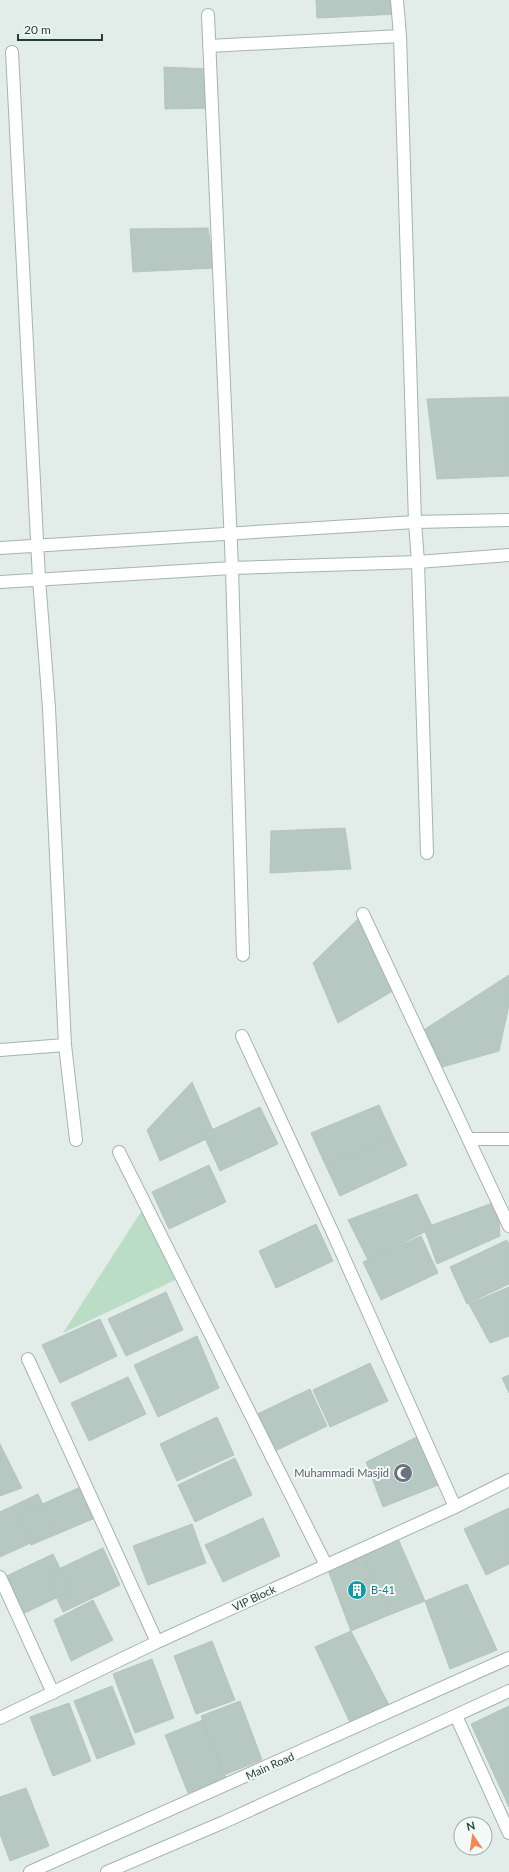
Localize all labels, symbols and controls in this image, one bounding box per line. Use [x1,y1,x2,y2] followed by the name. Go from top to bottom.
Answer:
[18,16,102,42] scale bar
[24,22,51,37] text: 20 m
[392,1462,414,1484] mosque icon: Muhammadi Masjid
[294,1466,389,1479] place label: Muhammadi Masjid
[346,1579,368,1601] building icon: B-41
[230,1582,278,1613] street label: VIP Block
[371,1583,395,1596] place label: B-41
[244,1749,296,1782] street label: Main Road
[453,1816,493,1856] north arrow
[465,1818,476,1833] text: N

